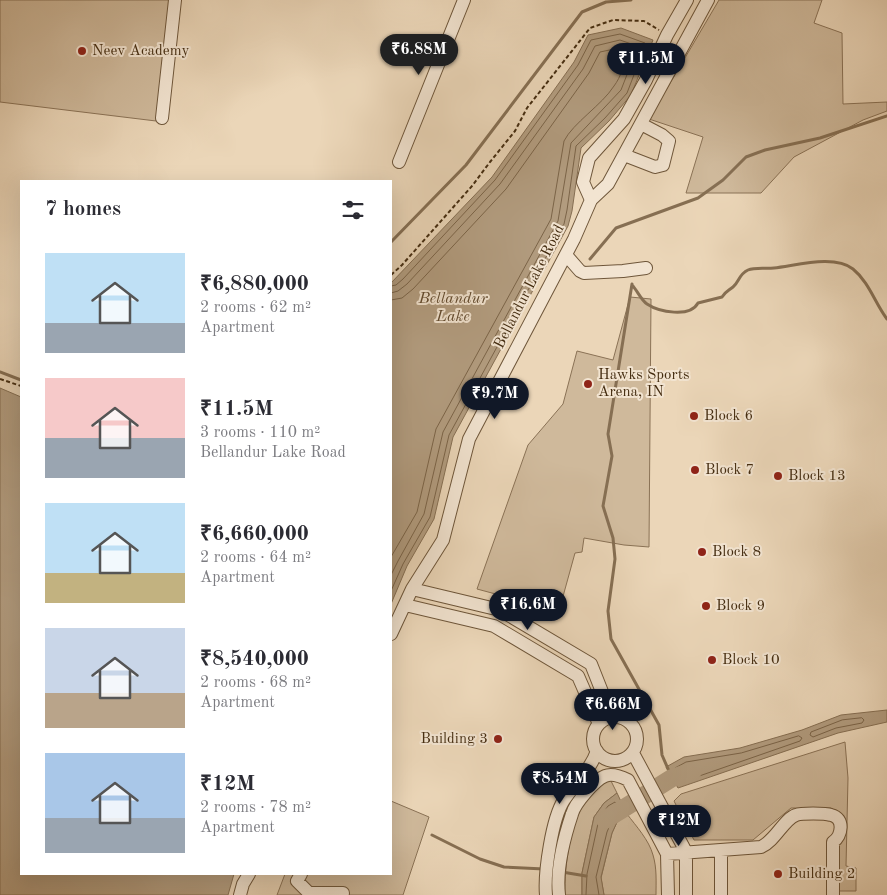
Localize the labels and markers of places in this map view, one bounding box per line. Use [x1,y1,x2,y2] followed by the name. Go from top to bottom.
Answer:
[378,34,460,76] pin: ₹6.88M
[605,42,687,85] pin: ₹11.5M
[92,44,190,59] place label: Neev Academy
[76,45,88,57] marker: Neev Academy
[598,368,689,400] place label: Hawks Sports Arena, IN
[460,378,530,420] pin: ₹9.7M
[582,378,594,390] marker: Hawks Sports Arena, IN
[704,409,753,424] place label: Block 6
[688,410,700,422] marker: Block 6
[705,463,754,478] place label: Block 7
[689,464,701,476] marker: Block 7
[788,469,846,484] place label: Block 13
[772,470,784,482] marker: Block 13
[712,545,761,560] place label: Block 8
[696,546,708,558] marker: Block 8
[487,588,569,631] pin: ₹16.6M
[716,599,765,614] place label: Block 9
[700,600,712,612] marker: Block 9
[722,653,780,668] place label: Block 10
[706,654,718,666] marker: Block 10
[572,688,654,731] pin: ₹6.66M
[421,732,488,747] place label: Building 3
[492,733,504,745] marker: Building 3
[519,762,601,805] pin: ₹8.54M
[649,804,709,847] pin: ₹12M
[788,867,855,882] place label: Building 2
[772,868,784,880] marker: Building 2

